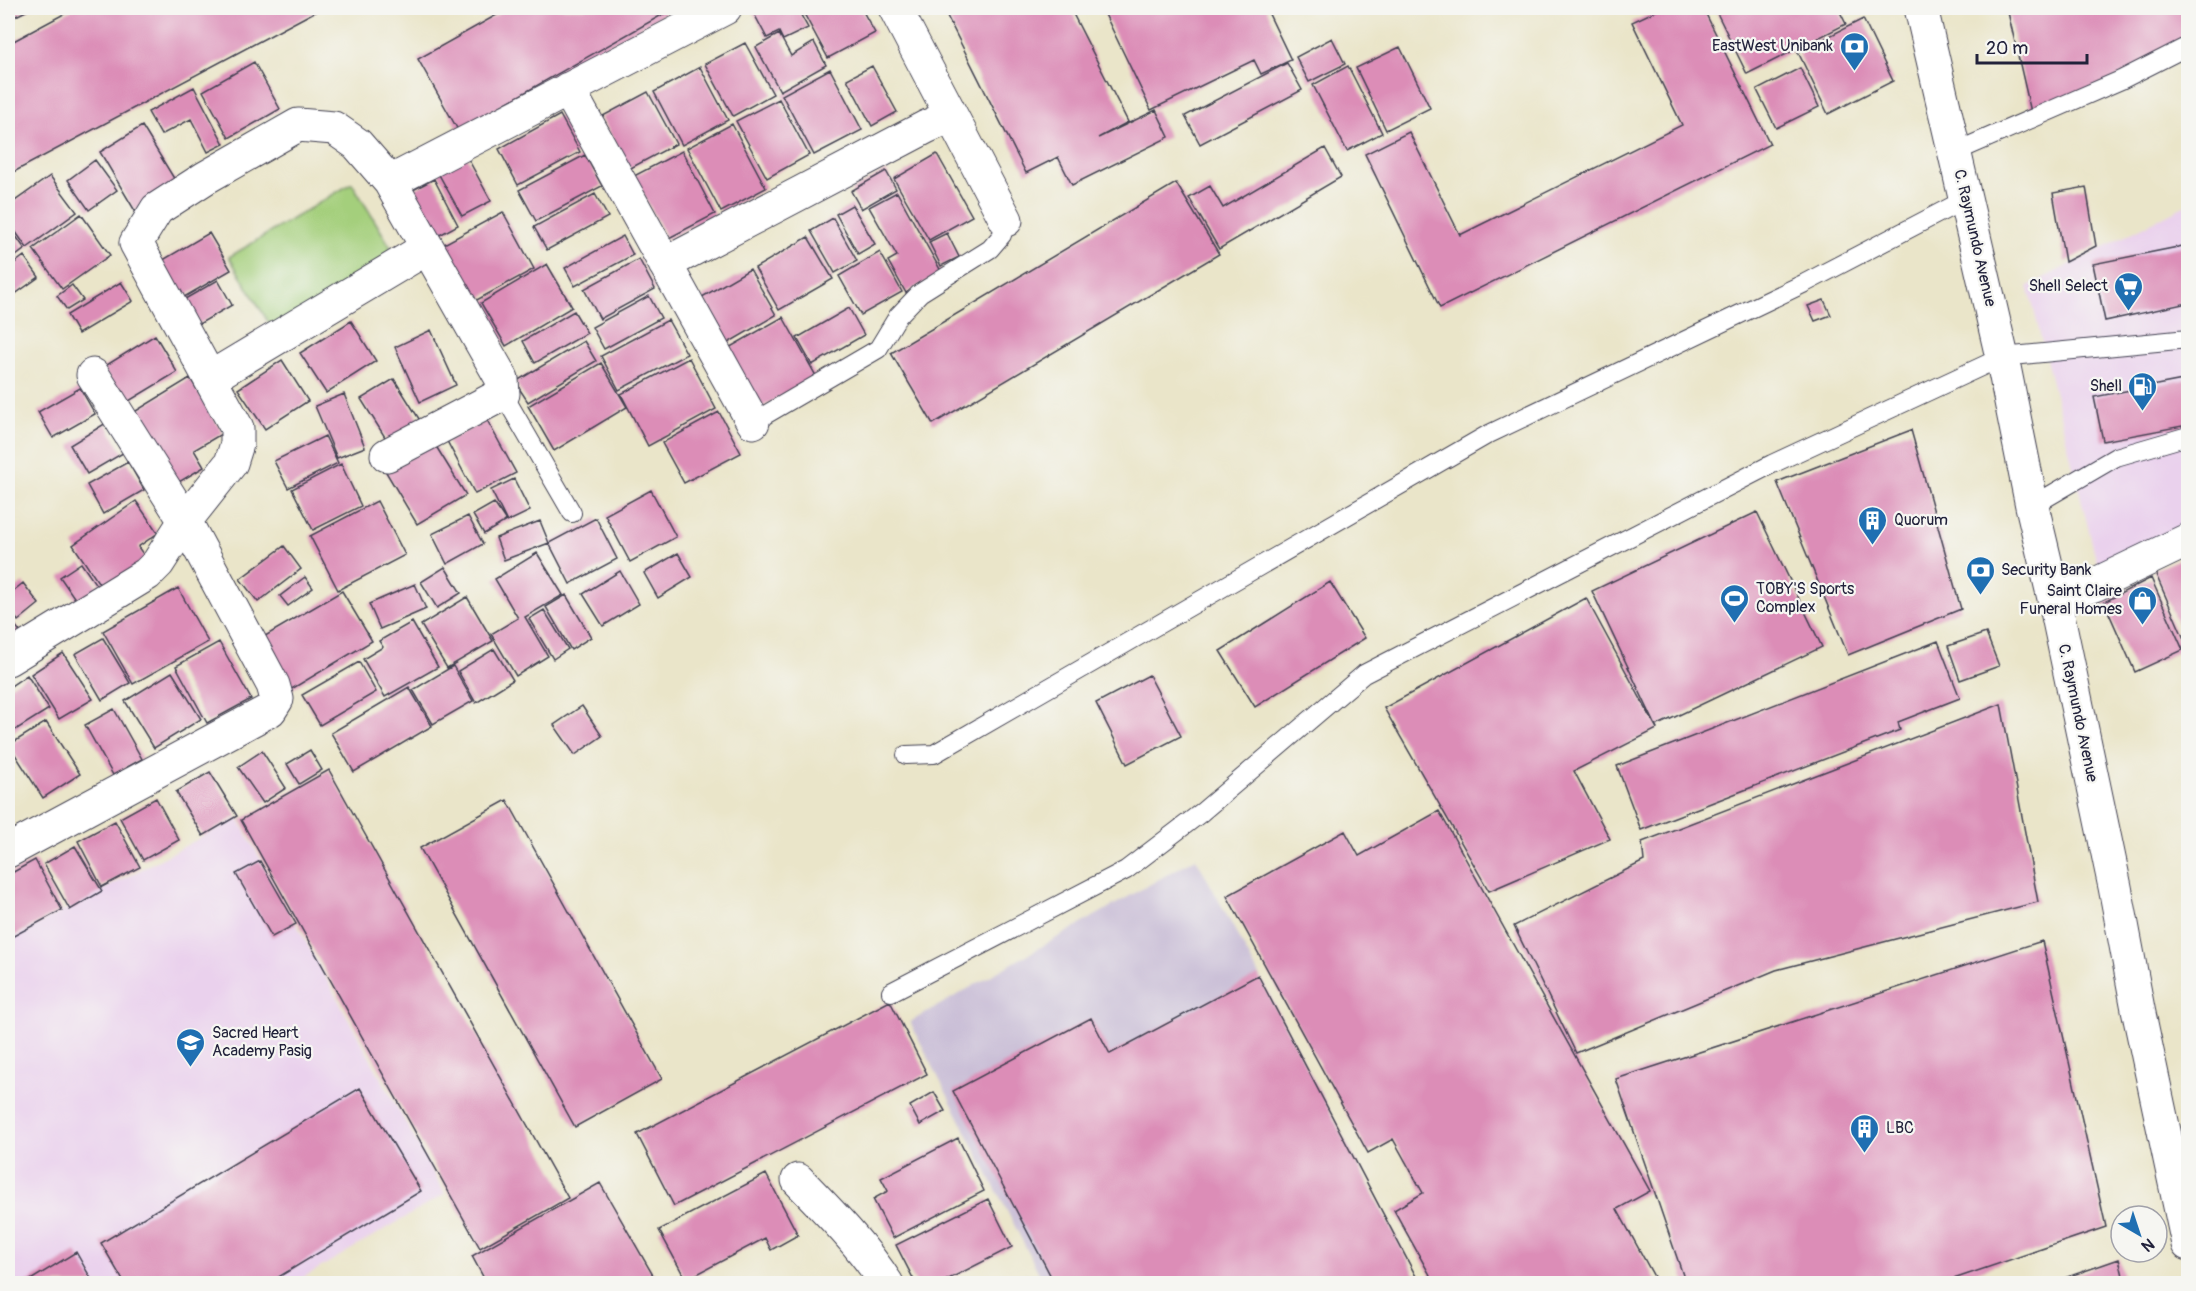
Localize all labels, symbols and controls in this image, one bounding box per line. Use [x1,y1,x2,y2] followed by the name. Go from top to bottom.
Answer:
[1977,27,2086,65] scale bar
[1838,30,1870,72] bank icon: EastWest Unibank
[1712,36,1833,56] place label: EastWest Unibank
[1986,37,2028,60] text: 20 m
[1949,167,2001,309] street label: C. Raymundo Avenue
[2113,270,2145,312] supermarket icon: Shell Select
[2029,276,2109,296] place label: Shell Select
[2127,370,2159,412] fuel station icon: Shell
[2090,376,2122,396] place label: Shell
[1857,504,1889,546] building icon: Quorum
[1894,510,1948,530] place label: Quorum
[1964,554,1996,596] bank icon: Security Bank
[2001,560,2092,580] place label: Security Bank
[1756,579,1854,617] place label: TOBY'S Sports Complex
[2019,581,2122,619] place label: Saint Claire Funeral Homes
[1719,582,1751,624] sports icon: TOBY'S Sports Complex
[2127,584,2159,626] shop icon: Saint Claire Funeral Homes
[2054,642,2102,784] street label: C. Raymundo Avenue
[212,1023,312,1061] place label: Sacred Heart Academy Pasig
[175,1026,207,1068] school or university icon: Sacred Heart Academy Pasig
[1849,1112,1881,1154] building icon: LBC
[1886,1118,1914,1138] place label: LBC
[2109,1204,2169,1264] north arrow
[2137,1234,2158,1256] text: N

